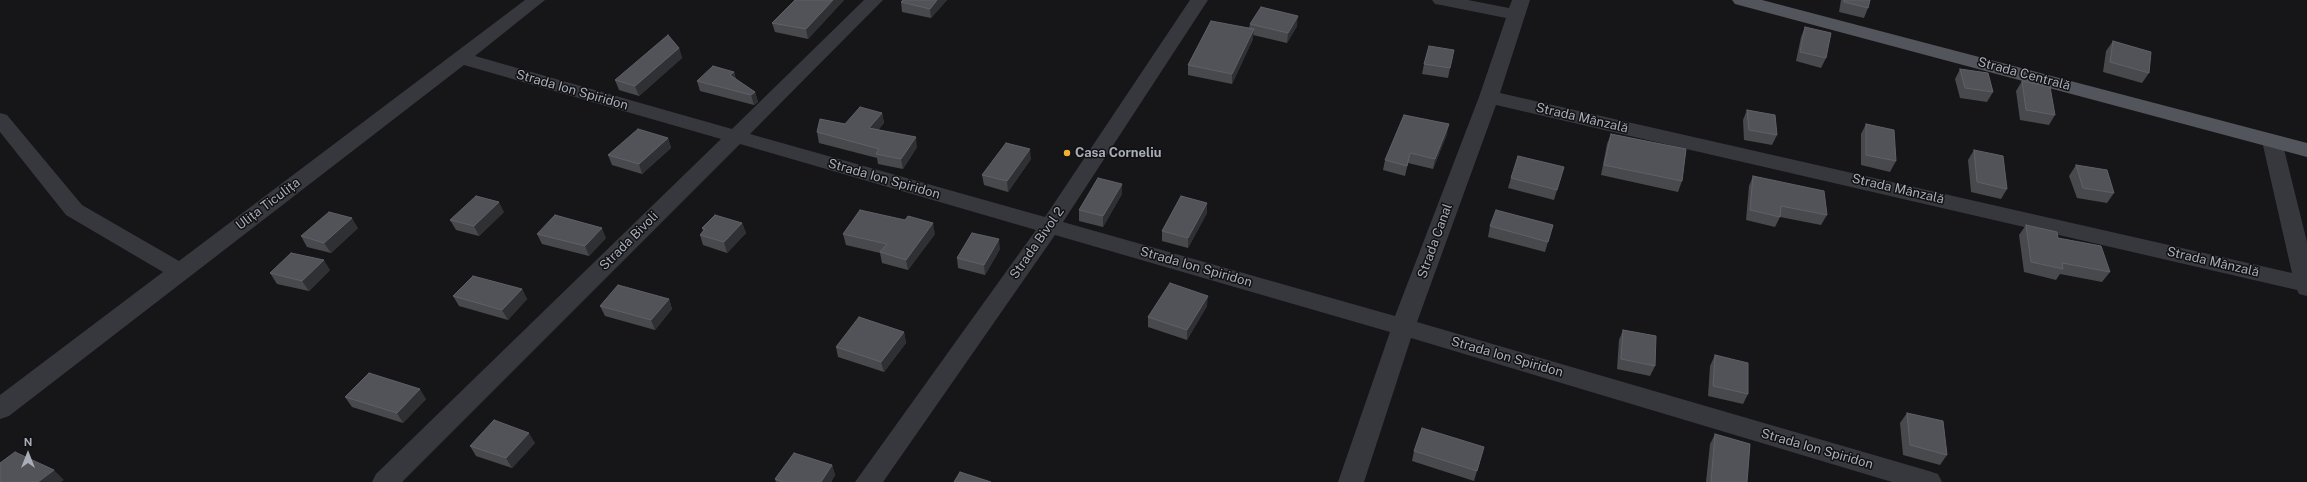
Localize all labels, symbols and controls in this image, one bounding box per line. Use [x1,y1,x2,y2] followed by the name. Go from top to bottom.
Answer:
[1976,54,2072,94] street label: Strada Centrală
[514,67,630,113] street label: Strada Ion Spiridon
[1534,100,1630,136] street label: Strada Mânzală
[1075,145,1161,161] place label: Casa Corneliu
[1062,148,1072,158] marker: Casa Corneliu
[826,156,942,202] street label: Strada Ion Spiridon
[1850,171,1946,207] street label: Strada Mânzală
[233,175,303,233] street label: Ulița Ticulița
[1414,202,1456,280] street label: Strada Canal
[1006,204,1068,282] street label: Strada Bivol 2
[596,208,662,274] street label: Strada Bivoli
[1138,244,1254,290] street label: Strada Ion Spiridon
[2165,244,2261,280] street label: Strada Mânzală
[1449,334,1565,380] street label: Strada Ion Spiridon
[1759,426,1875,472] street label: Strada Ion Spiridon
[8,434,48,474] north arrow
[24,436,32,448] text: N

